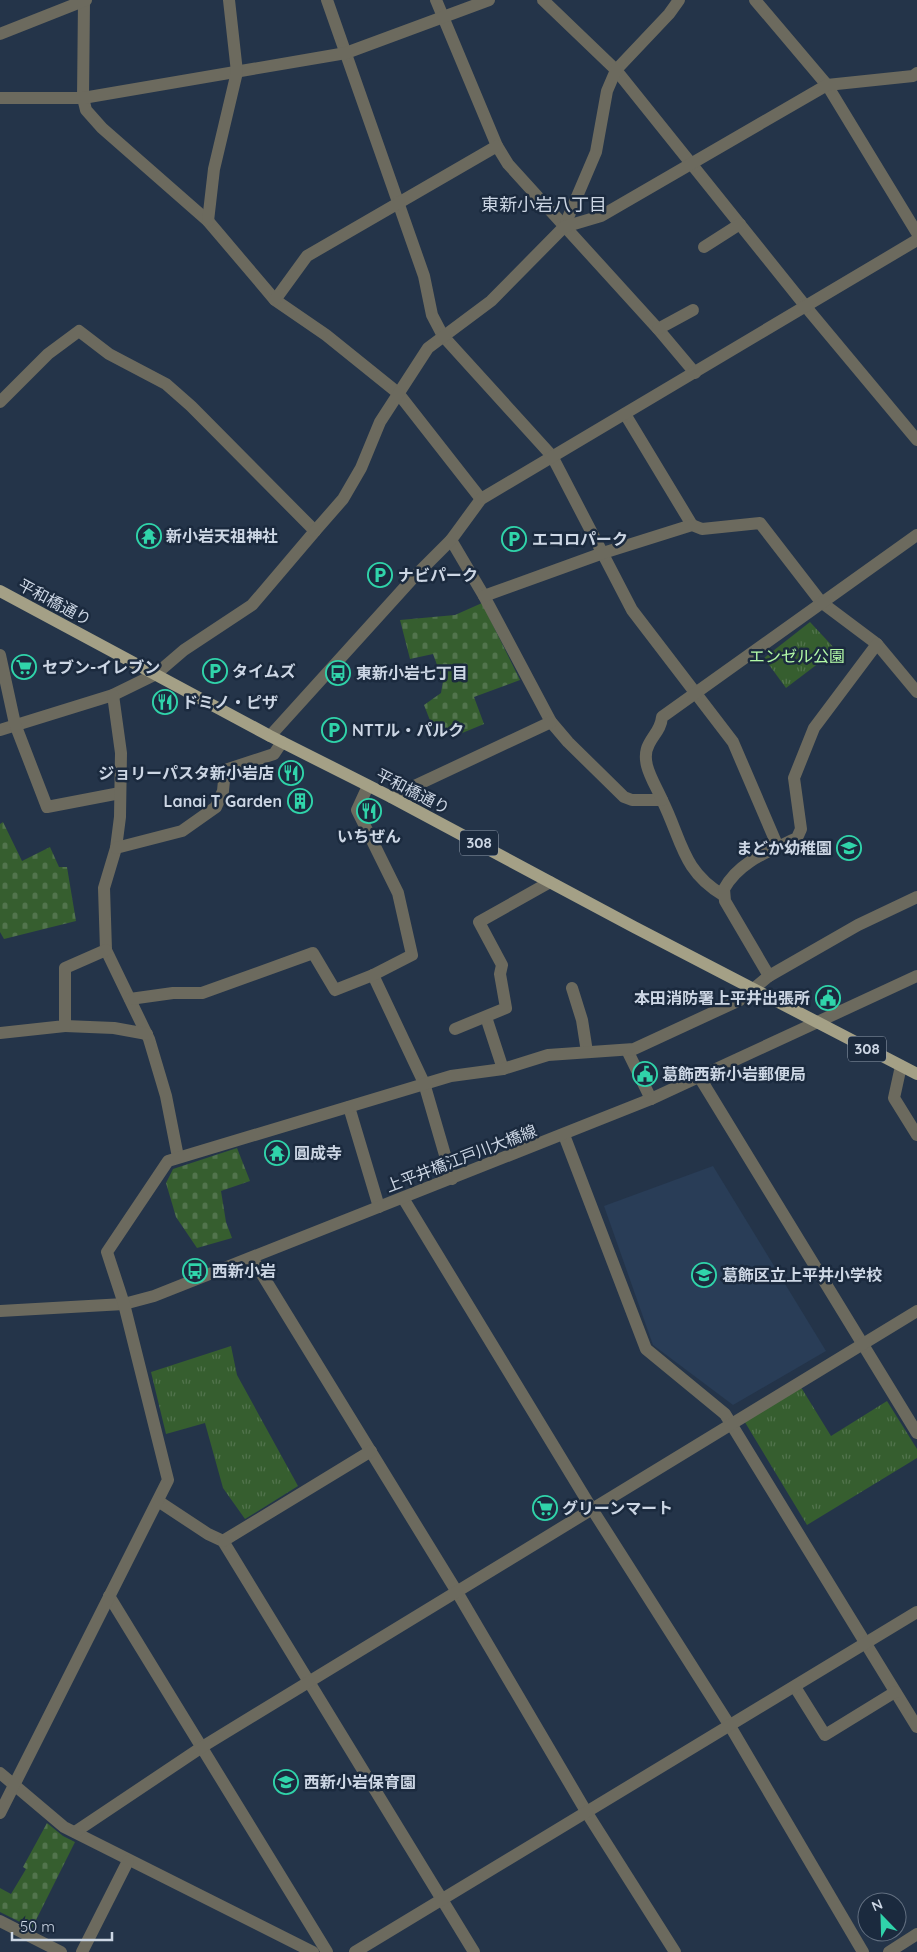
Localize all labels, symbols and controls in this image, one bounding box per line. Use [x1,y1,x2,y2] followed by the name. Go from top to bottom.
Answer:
[481,193,607,216] district label: 東新小岩八丁目
[136,523,162,549] temple icon: 新小岩天祖神社
[166,526,278,546] place label: 新小岩天祖神社
[501,526,527,552] parking icon: エコロパーク
[532,529,628,549] place label: エコロパーク
[367,562,393,588] parking icon: ナビパーク
[398,565,478,585] place label: ナビパーク
[15,574,95,630] street label: 平和橋通り
[749,646,845,666] park label: エンゼル公園
[11,654,37,680] supermarket icon: セブン-イレブン
[42,657,160,677] place label: セブン-イレブン
[202,658,228,684] parking icon: タイムズ
[325,660,351,686] bus stop icon: 東新小岩七丁目
[232,661,296,681] place label: タイムズ
[356,663,468,683] place label: 東新小岩七丁目
[152,689,178,715] restaurant icon: ドミノ・ピザ
[182,692,278,712] place label: ドミノ・ピザ
[321,717,347,743] parking icon: NTTル・パルク
[352,720,464,740] place label: NTTル・パルク
[278,760,304,786] restaurant icon: ジョリーパスタ新小岩店
[98,763,274,783] place label: ジョリーパスタ新小岩店
[373,764,453,818] street label: 平和橋通り
[287,788,313,814] building icon: Lanai T Garden
[164,791,282,811] place label: Lanai T Garden
[356,798,382,824] restaurant icon: いちぜん
[337,826,401,846] place label: いちぜん
[460,830,498,856] road number: 308
[836,835,862,861] school or university icon: まどか幼稚園
[736,838,832,858] place label: まどか幼稚園
[815,985,841,1011] public building icon: 本田消防署上平井出張所
[634,988,810,1008] place label: 本田消防署上平井出張所
[848,1036,886,1062] road number: 308
[632,1061,658,1087] public building icon: 葛飾西新小岩郵便局
[662,1064,806,1084] place label: 葛飾西新小岩郵便局
[383,1120,539,1196] street label: 上平井橋江戸川大橋線
[264,1140,290,1166] temple icon: 圓成寺
[294,1143,342,1163] place label: 圓成寺
[182,1258,208,1284] bus stop icon: 西新小岩
[212,1261,276,1281] place label: 西新小岩
[691,1262,717,1288] school or university icon: 葛飾区立上平井小学校
[722,1265,882,1285] place label: 葛飾区立上平井小学校
[532,1495,558,1521] supermarket icon: グリーンマート
[562,1498,673,1518] place label: グリーンマート
[273,1769,299,1795] school or university icon: 西新小岩保育園
[304,1772,416,1792] place label: 西新小岩保育園
[857,1892,907,1942] north arrow
[869,1895,885,1915] text: N
[12,1910,112,1942] scale bar
[20,1917,55,1936] text: 50 m

